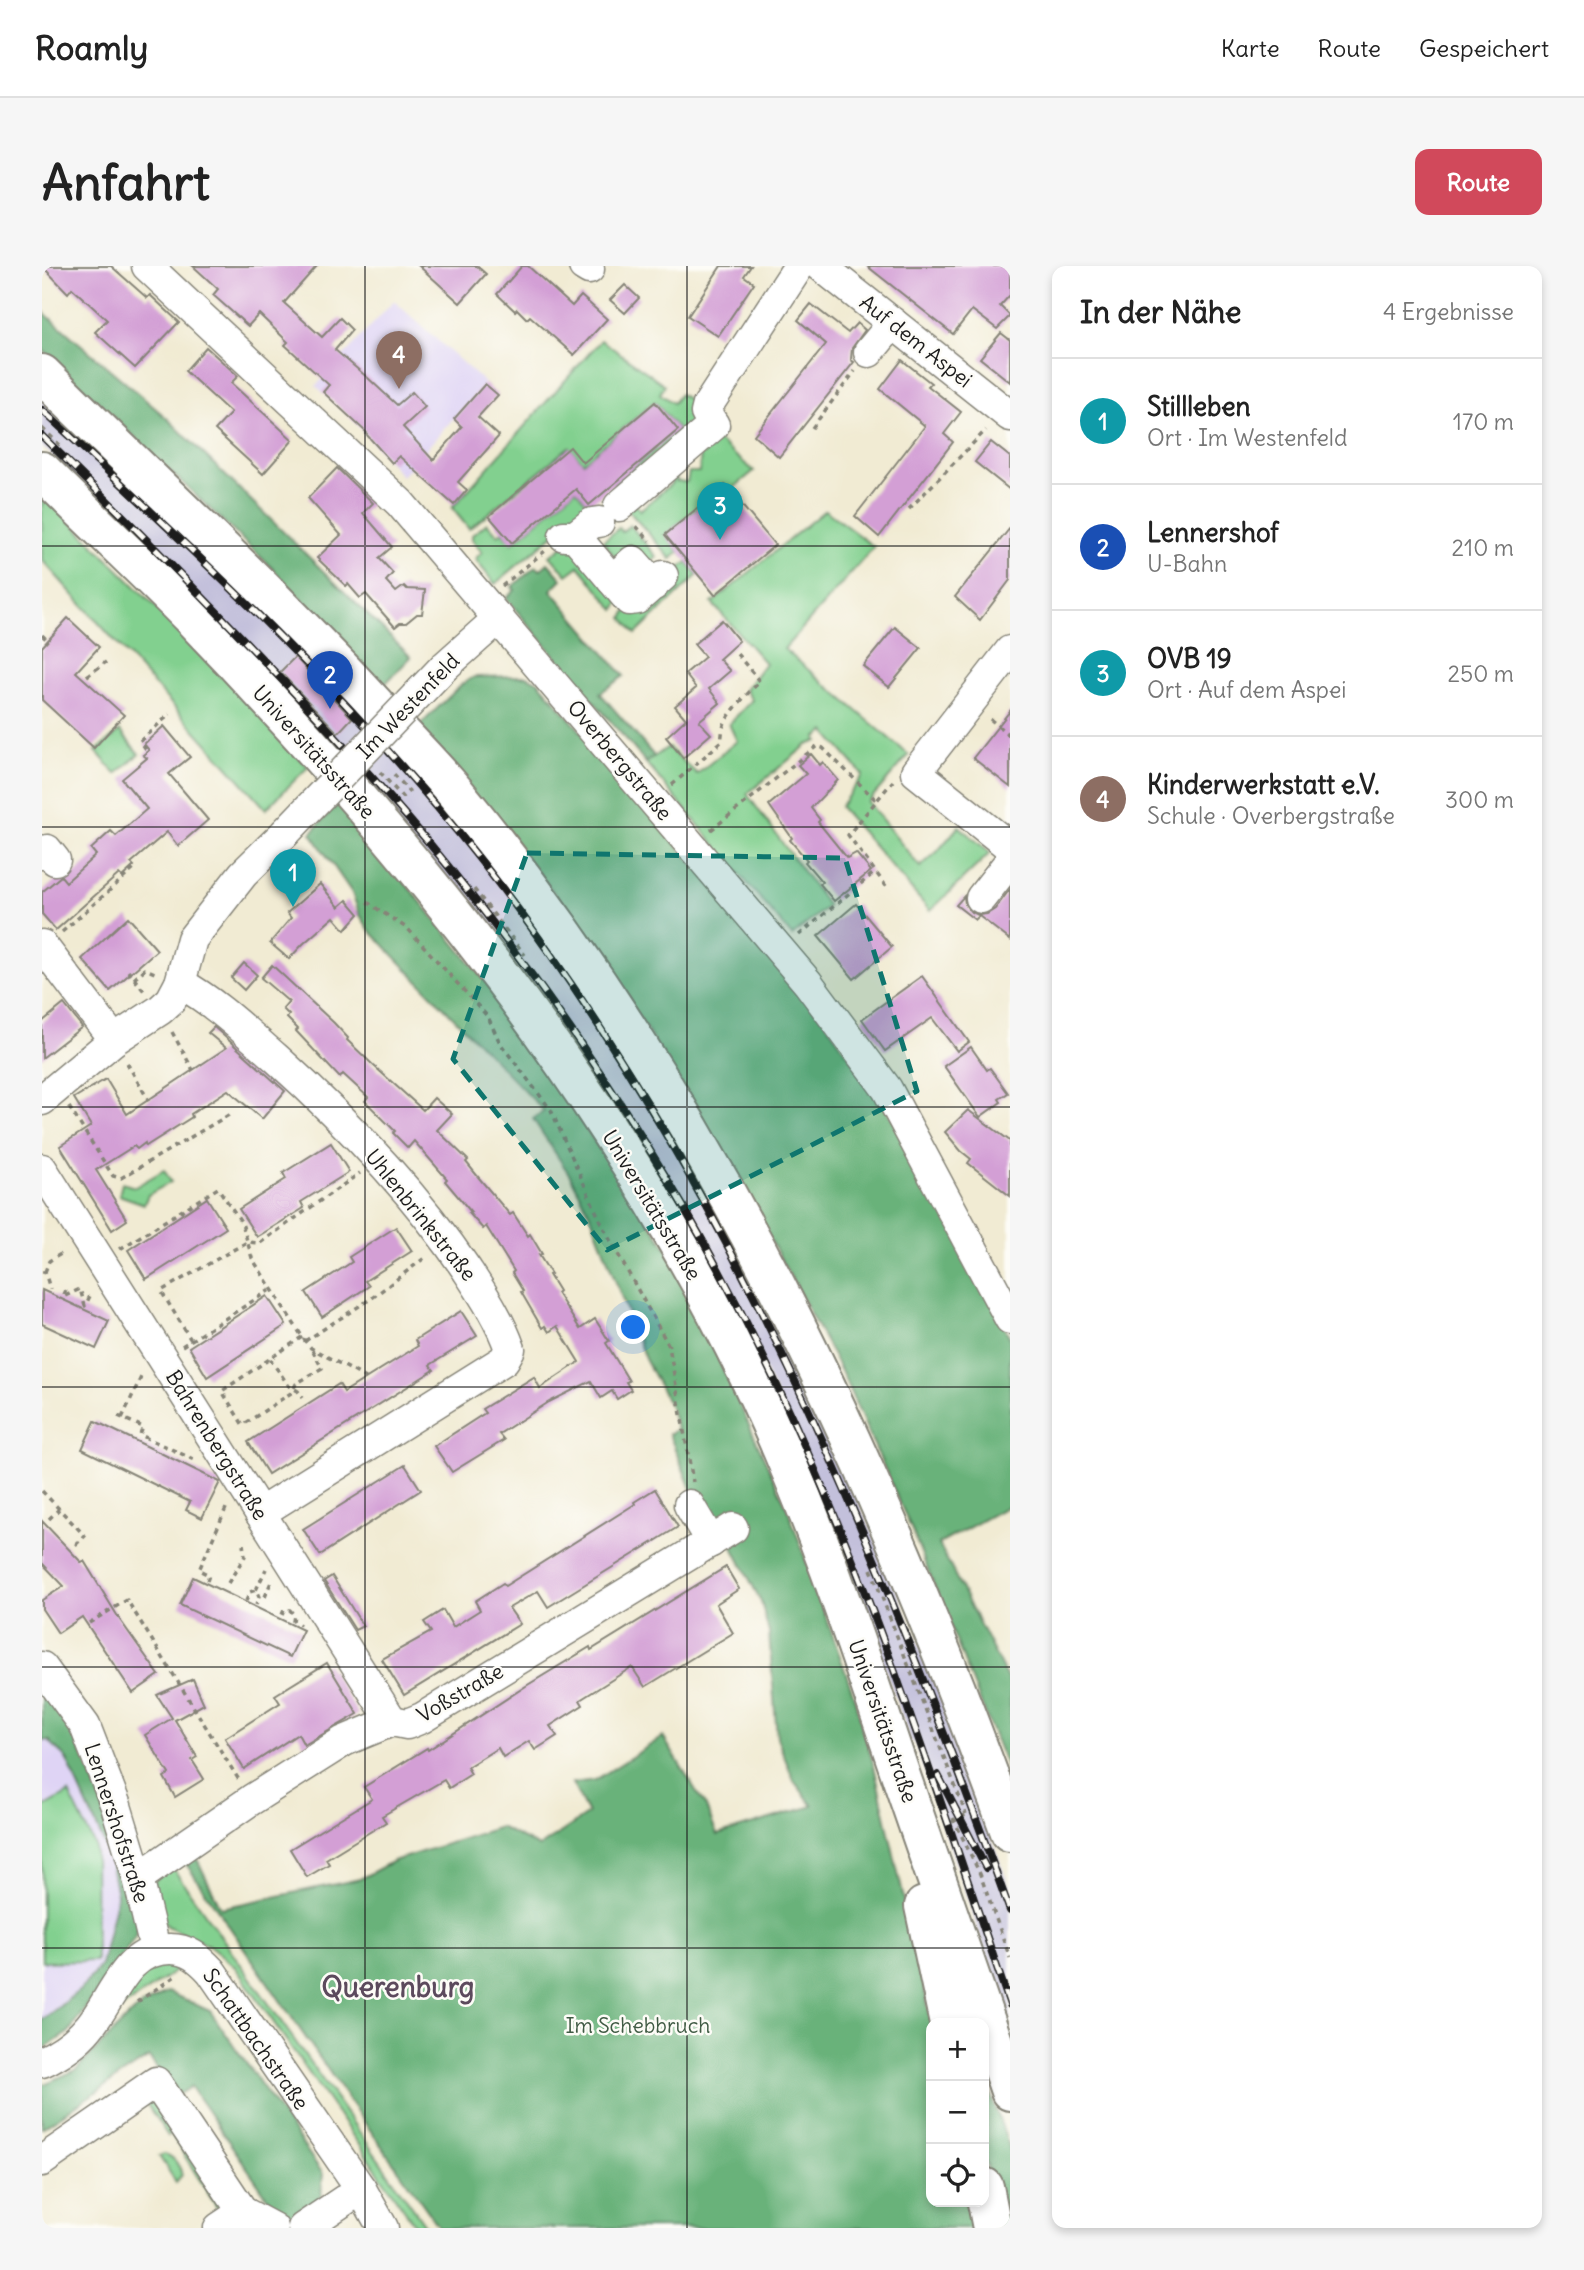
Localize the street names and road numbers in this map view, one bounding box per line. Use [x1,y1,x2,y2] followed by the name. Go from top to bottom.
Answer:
[854,289,978,393] street label: Auf dem Aspei
[351,648,465,764] street label: Im Westenfeld
[247,680,381,824] street label: Universitätsstraße
[562,694,678,826] street label: Overbergstraße
[596,1125,708,1285] street label: Universitätsstraße
[360,1144,482,1286] street label: Uhlenbrinkstraße
[160,1365,274,1525] street label: Bahrenbergstraße
[842,1636,924,1806] street label: Universitätsstraße
[412,1658,508,1728] street label: Voßstraße
[78,1740,156,1906] street label: Lennershofstraße
[197,1963,315,2115] street label: Schattbachstraße

